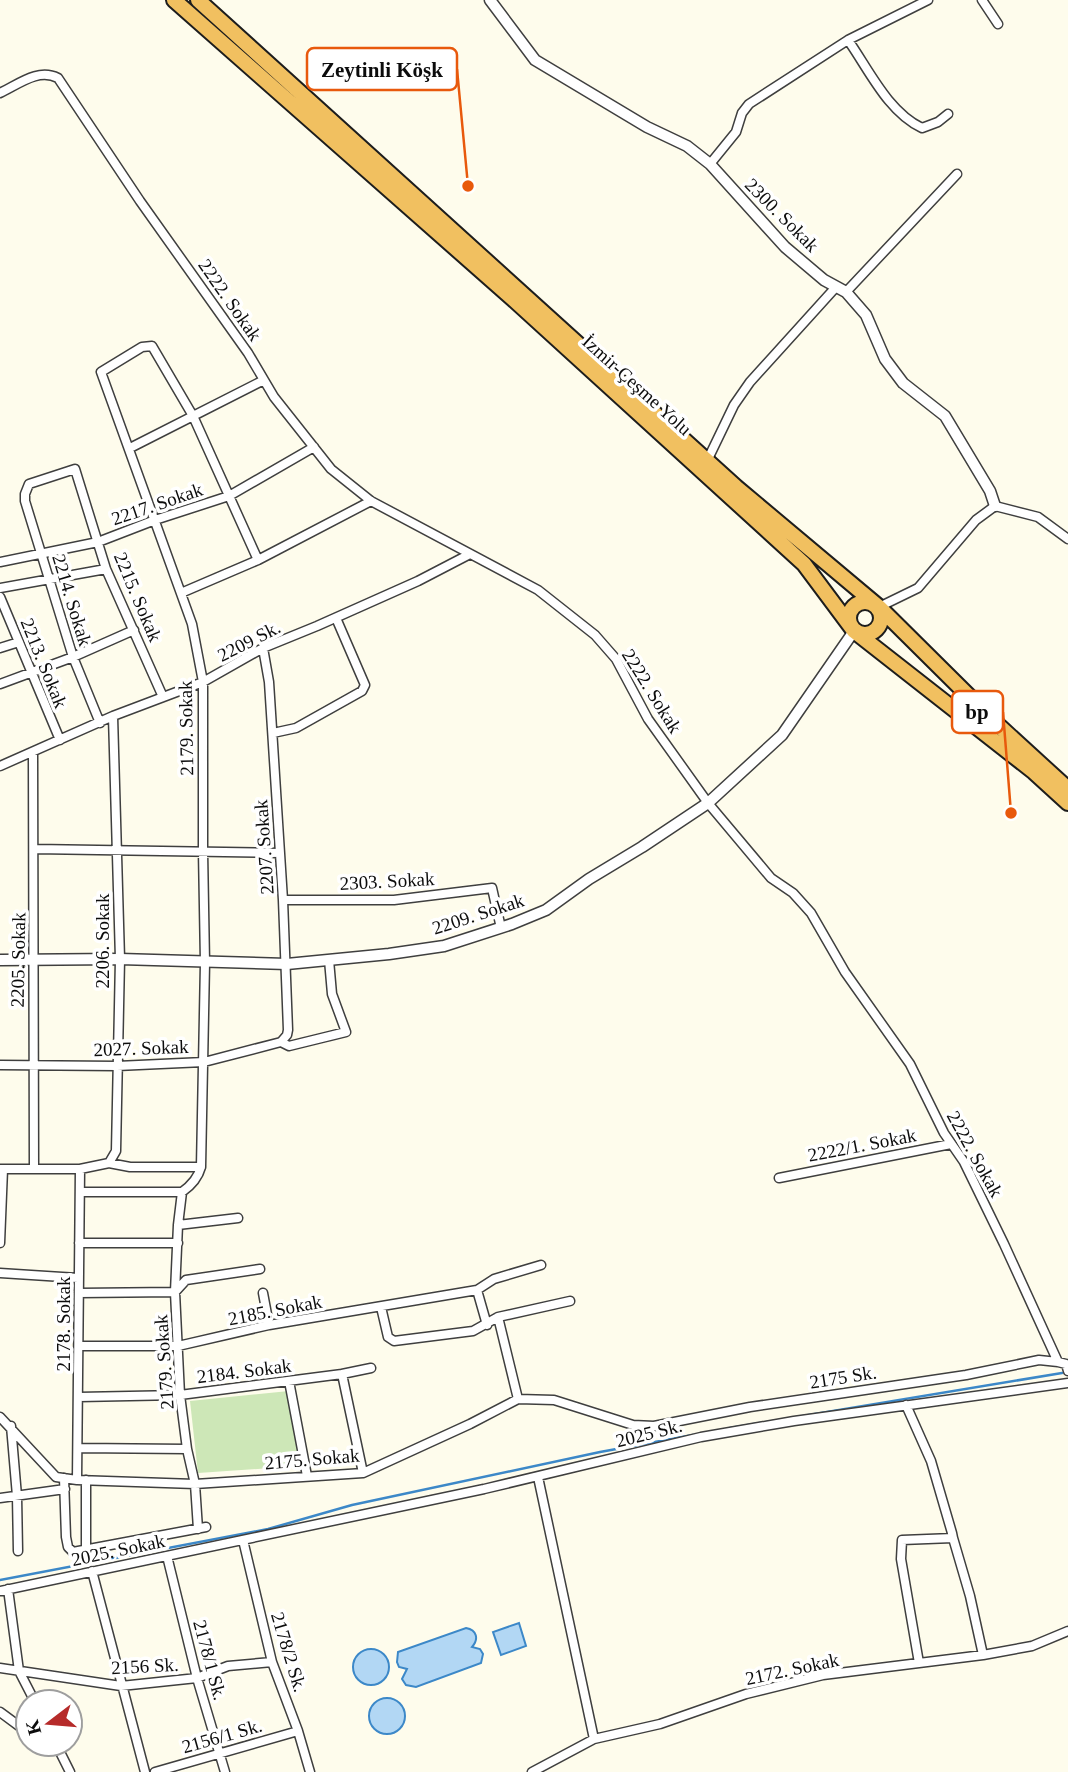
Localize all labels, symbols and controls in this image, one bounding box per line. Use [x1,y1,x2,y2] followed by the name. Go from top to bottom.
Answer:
[307,48,457,90] callout: Zeytinli Köşk
[321,58,443,82] text: Zeytinli Köşk
[741,174,823,256] street label: 2300. Sokak
[194,255,266,345] street label: 2222. Sokak
[578,331,696,440] street label: İzmir-Çeşme Yolu
[109,478,206,529] street label: 2217. Sokak
[110,549,166,645] street label: 2215. Sokak
[48,552,96,649] street label: 2214. Sokak
[16,615,72,711] street label: 2213. Sokak
[214,616,284,666] street label: 2209 Sk.
[618,645,686,737] street label: 2222. Sokak
[175,680,197,776] street label: 2179. Sokak
[952,691,1003,733] callout: bp
[965,700,989,724] text: bp
[250,798,278,895] street label: 2207. Sokak
[339,868,435,894] street label: 2303. Sokak
[430,889,527,939] street label: 2209. Sokak
[92,893,113,989] street label: 2206. Sokak
[7,912,29,1008] street label: 2205. Sokak
[93,1036,189,1060] street label: 2027. Sokak
[943,1107,1007,1201] street label: 2222. Sokak
[806,1124,918,1166] street label: 2222/1. Sokak
[53,1276,74,1372] street label: 2178. Sokak
[226,1291,324,1329] street label: 2185. Sokak
[150,1313,178,1410] street label: 2179. Sokak
[196,1355,293,1387] street label: 2184. Sokak
[808,1361,878,1393] street label: 2175 Sk.
[614,1415,684,1451] street label: 2025 Sk.
[264,1444,361,1474] street label: 2175. Sokak
[69,1530,167,1570] street label: 2025. Sokak
[267,1610,311,1694] street label: 2178/2 Sk.
[189,1618,231,1702] street label: 2178/1 Sk.
[743,1649,841,1689] street label: 2172. Sokak
[111,1654,179,1678] street label: 2156 Sk.
[14,1688,84,1758] north arrow
[180,1715,264,1757] street label: 2156/1 Sk.
[21,1717,45,1738] text: K

